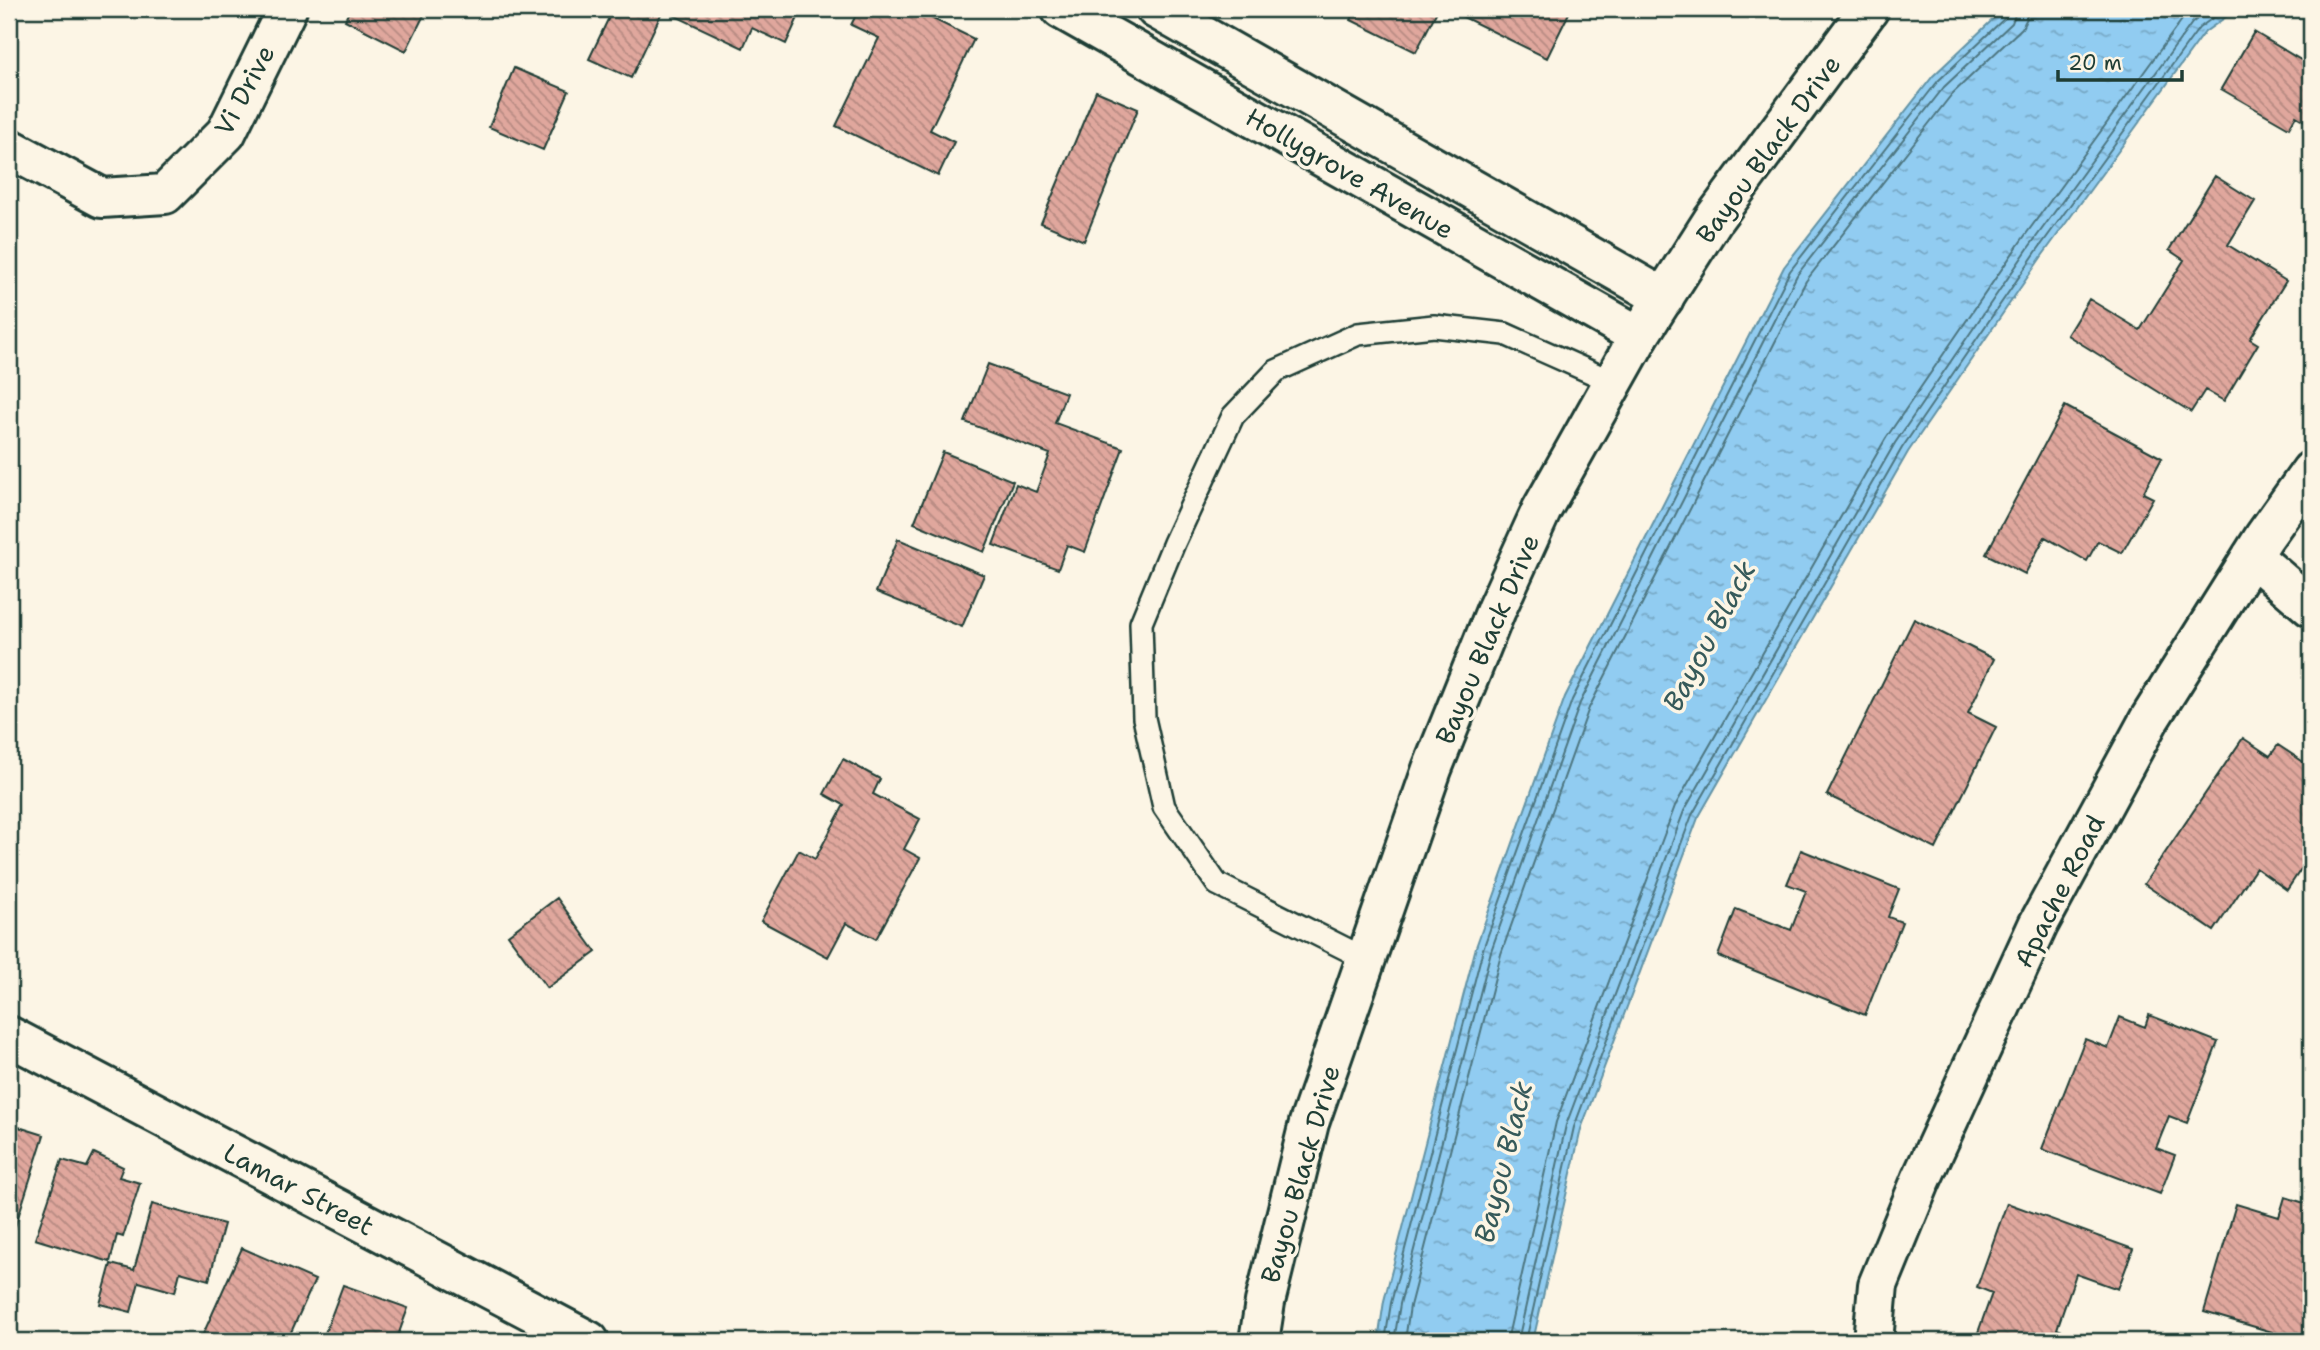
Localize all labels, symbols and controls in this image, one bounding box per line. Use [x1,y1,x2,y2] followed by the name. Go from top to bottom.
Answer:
[2058,38,2182,82] scale bar
[206,39,282,141] street label: Vi Drive
[1688,48,1848,250] street label: Bayou Black Drive
[2068,49,2122,77] text: 20 m
[1240,99,1460,247] street label: Hollygrove Avenue
[1427,529,1547,749] street label: Bayou Black Drive
[1653,554,1765,718] water label: Bayou Black
[2005,809,2113,973] street label: Apache Road
[1252,1061,1348,1287] street label: Bayou Black Drive
[1465,1077,1541,1247] water label: Bayou Black
[218,1135,380,1243] street label: Lamar Street

